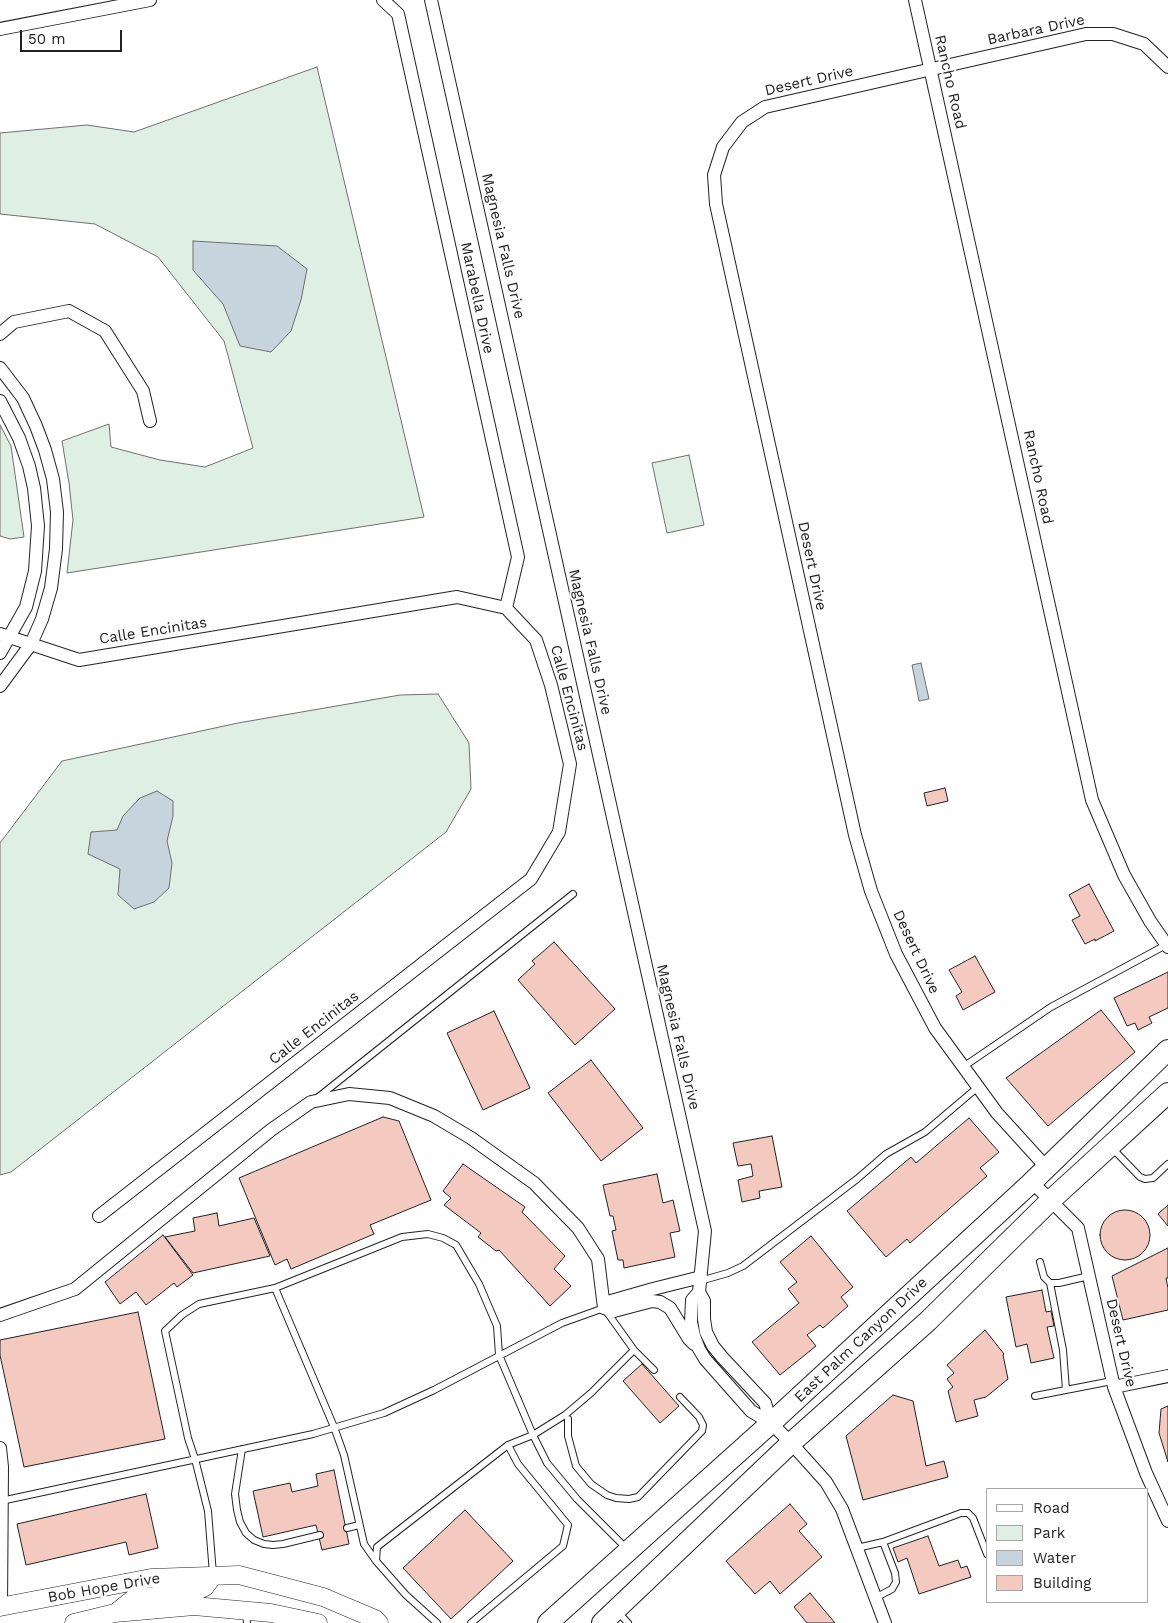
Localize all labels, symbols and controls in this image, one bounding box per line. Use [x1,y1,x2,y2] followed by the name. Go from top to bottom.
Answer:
[986,11,1086,49] street label: Barbara Drive
[22,20,125,52] scale bar
[28,30,65,48] text: 50 m
[930,33,970,131] street label: Rancho Road
[763,62,855,100] street label: Desert Drive
[477,171,529,321] street label: Magnesia Falls Drive
[456,240,498,356] street label: Marabella Drive
[1019,428,1057,526] street label: Rancho Road
[794,520,830,612] street label: Desert Drive
[564,567,616,717] street label: Magnesia Falls Drive
[98,614,208,648] street label: Calle Encinitas
[546,643,592,753] street label: Calle Encinitas
[889,907,943,997] street label: Desert Drive
[652,962,704,1112] street label: Magnesia Falls Drive
[266,987,362,1069] street label: Calle Encinitas
[791,1274,931,1406] street label: East Palm Canyon Drive
[1102,1297,1140,1389] street label: Desert Drive
[986,1488,1148,1603] legend
[1033,1499,1070,1517] text: Road
[1033,1524,1065,1542] text: Park
[1033,1549,1076,1567] text: Water
[46,1569,162,1607] street label: Bob Hope Drive
[1033,1574,1091,1592] text: Building

